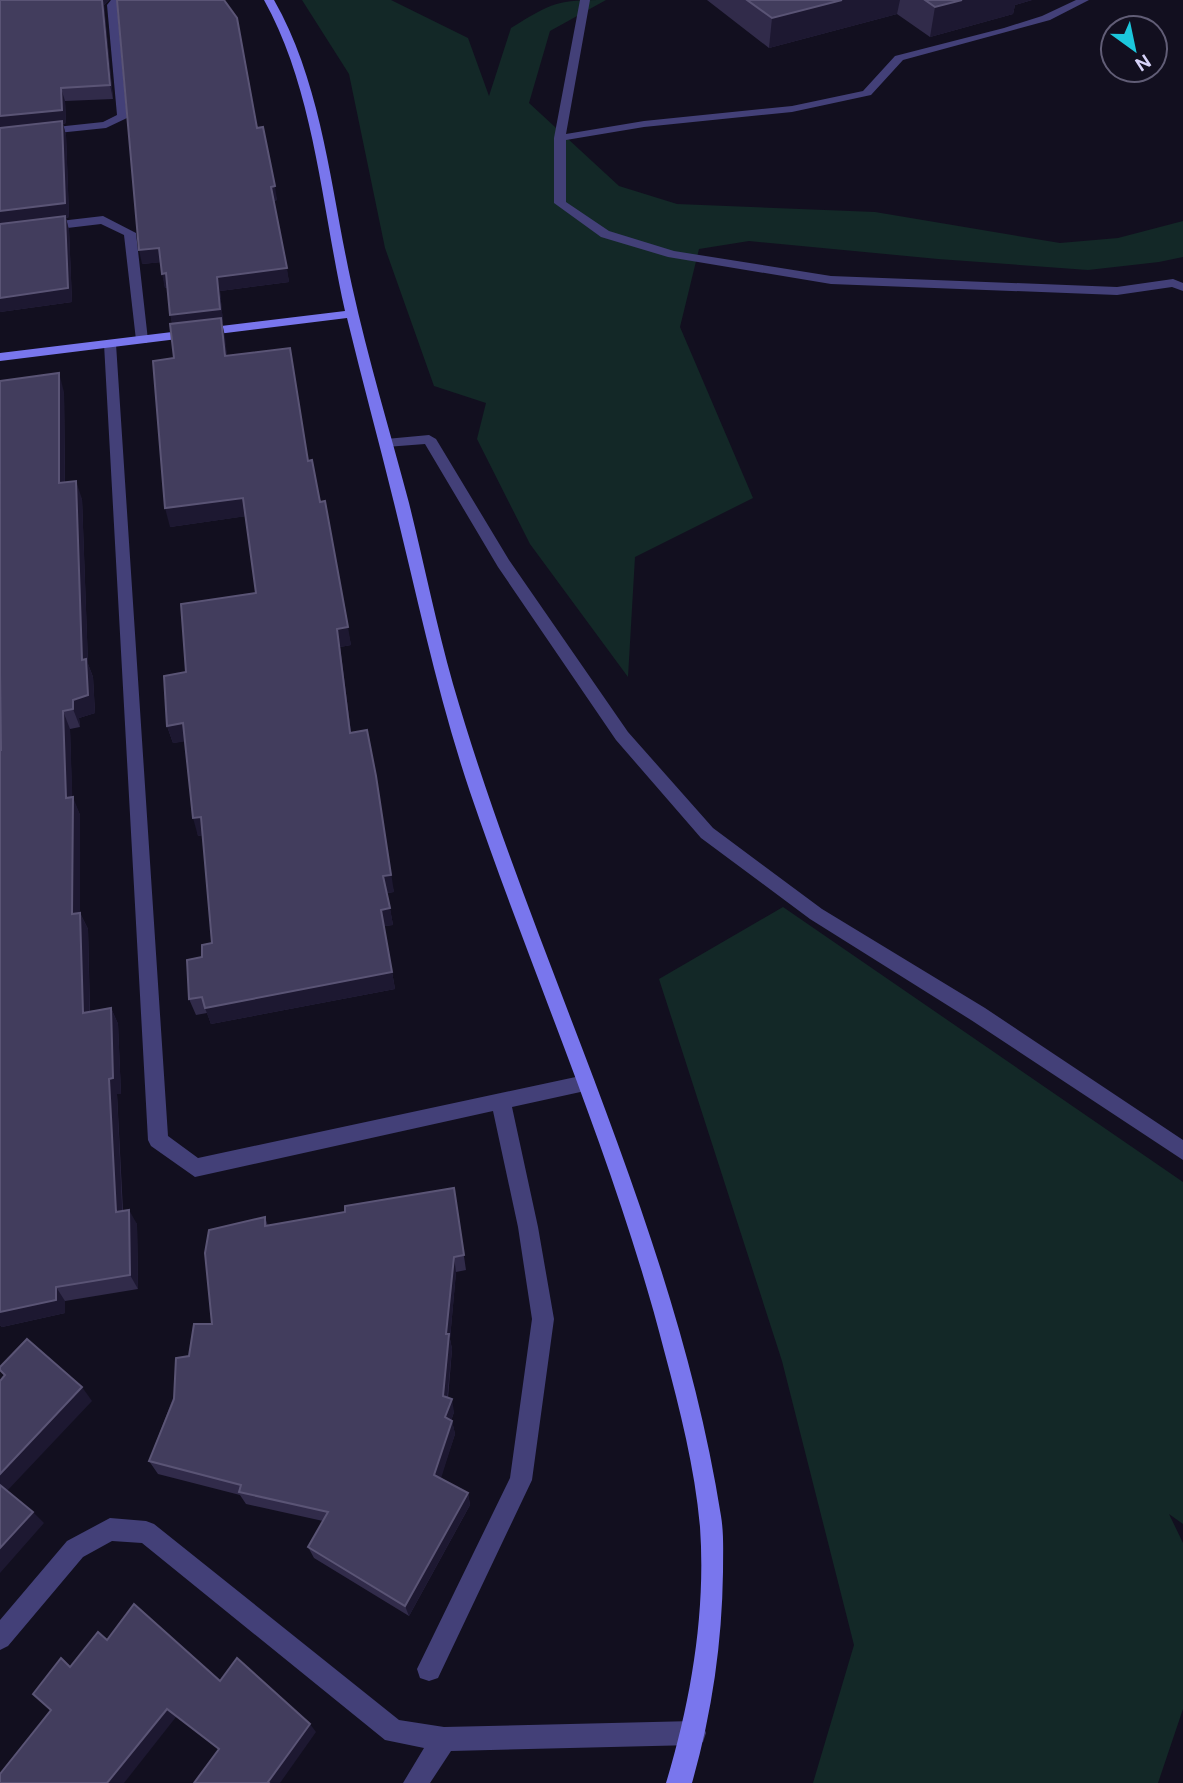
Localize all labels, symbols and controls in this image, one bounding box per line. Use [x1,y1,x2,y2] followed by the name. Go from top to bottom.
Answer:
[1099,14,1169,84] north arrow
[1130,49,1156,77] text: N

